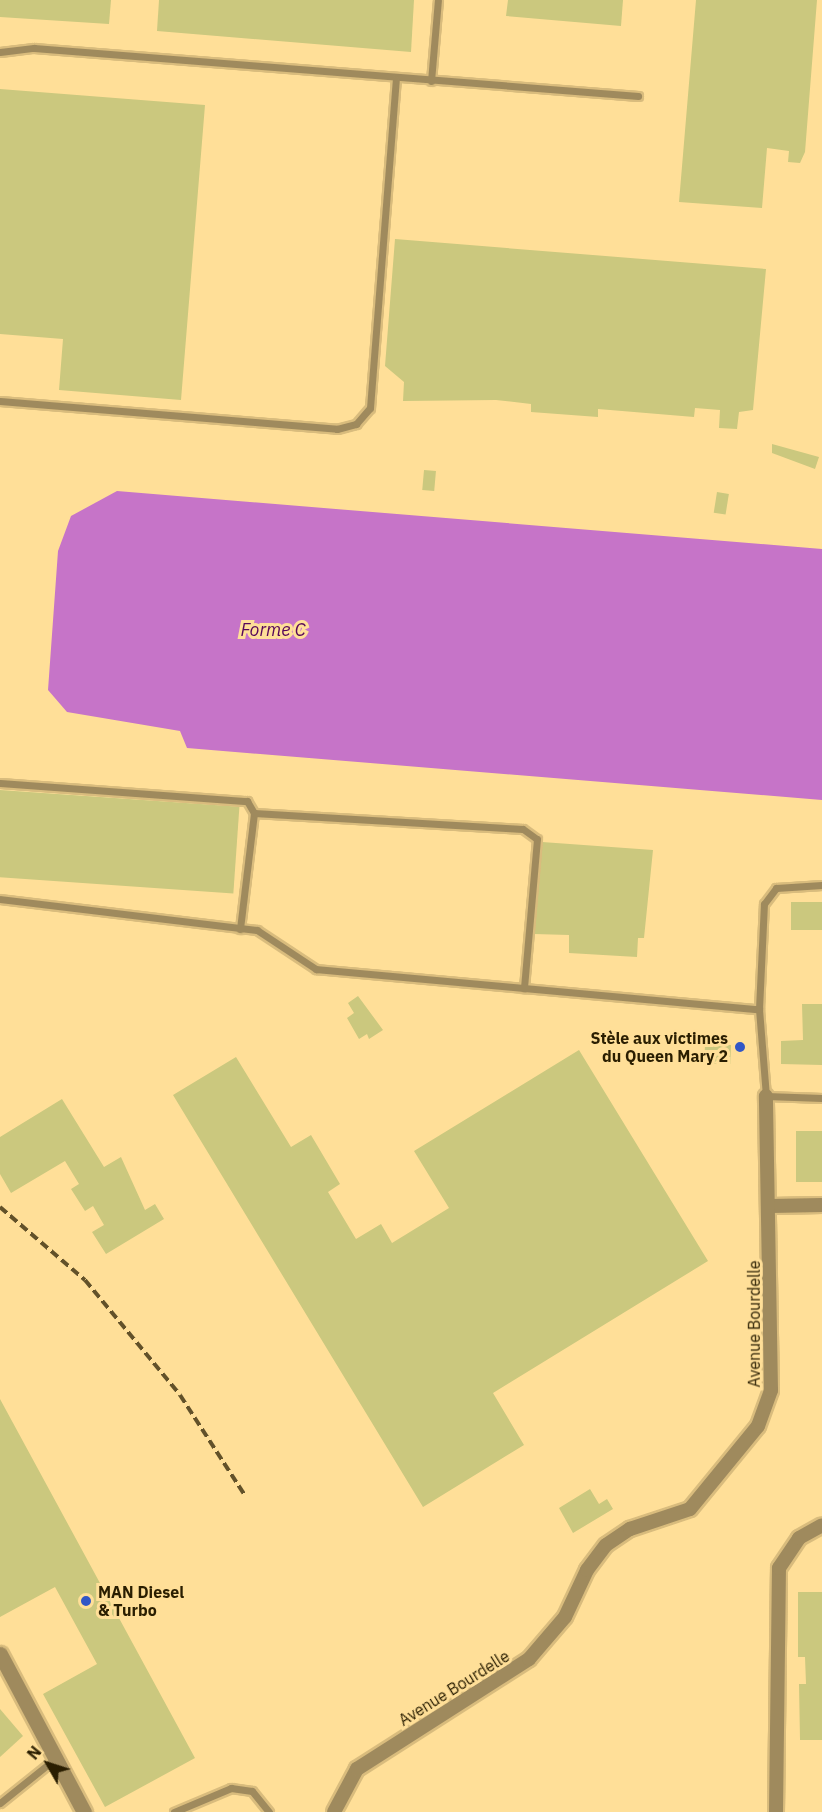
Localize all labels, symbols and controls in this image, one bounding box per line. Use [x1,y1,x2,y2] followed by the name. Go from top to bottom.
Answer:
[240,619,306,641] water label: Forme C
[591,1028,728,1066] place label: Stèle aux victimes du Queen Mary 2
[733,1040,747,1054] marker: Stèle aux victimes du Queen Mary 2
[744,1261,764,1387] street label: Avenue Bourdelle
[98,1582,184,1620] place label: MAN Diesel & Turbo
[79,1594,93,1608] marker: MAN Diesel & Turbo
[395,1646,513,1730] street label: Avenue Bourdelle
[18,1734,78,1794] north arrow
[23,1742,45,1763] text: N

